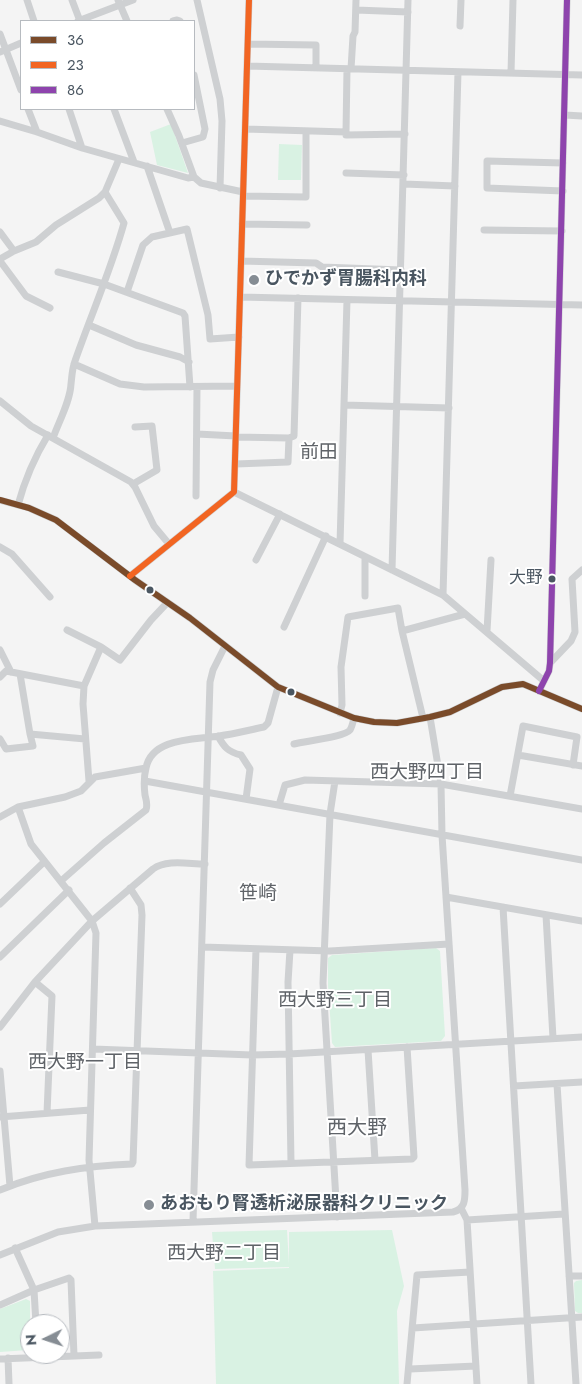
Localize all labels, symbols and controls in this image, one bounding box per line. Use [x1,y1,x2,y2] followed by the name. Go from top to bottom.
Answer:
[20,20,195,110] legend
[67,29,84,51] text: 36
[67,54,84,76] text: 23
[67,79,84,101] text: 86
[265,269,427,291] place label: ひでかず胃腸科内科
[247,273,261,287] marker: ひでかず胃腸科内科
[300,442,338,464] district label: 前田
[509,569,543,589] place label: 大野
[547,574,557,584] marker: 大野
[145,585,155,595] unlabelled marker
[286,687,296,697] unlabelled marker
[370,762,484,784] district label: 西大野四丁目
[239,883,277,905] district label: 笹崎
[278,990,392,1012] district label: 西大野三丁目
[28,1052,142,1074] district label: 西大野一丁目
[327,1117,387,1141] district label: 西大野
[160,1194,448,1216] place label: あおもり腎透析泌尿器科クリニック
[142,1198,156,1212] marker: あおもり腎透析泌尿器科クリニック
[167,1243,281,1265] district label: 西大野二丁目
[20,1314,70,1364] north arrow
[21,1334,41,1346] text: N

